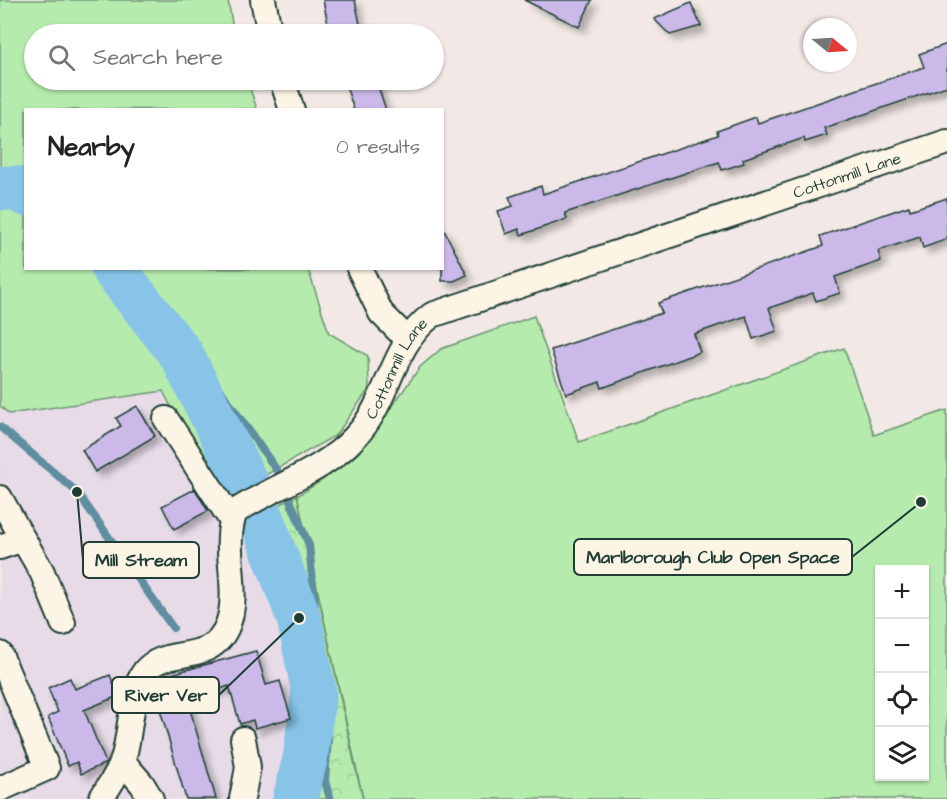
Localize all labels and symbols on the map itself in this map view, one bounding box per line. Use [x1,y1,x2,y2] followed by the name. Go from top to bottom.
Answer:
[803,18,857,72] north arrow
[790,147,904,204] street label: Cottonmill Lane
[360,313,433,423] street label: Cottonmill Lane
[574,539,852,575] callout: Marlborough Club Open Space
[83,542,199,578] callout: Mill Stream
[586,545,840,571] text: Marlborough Club Open Space
[95,548,188,573] text: Mill Stream
[112,677,219,713] callout: River Ver
[125,683,207,708] text: River Ver

